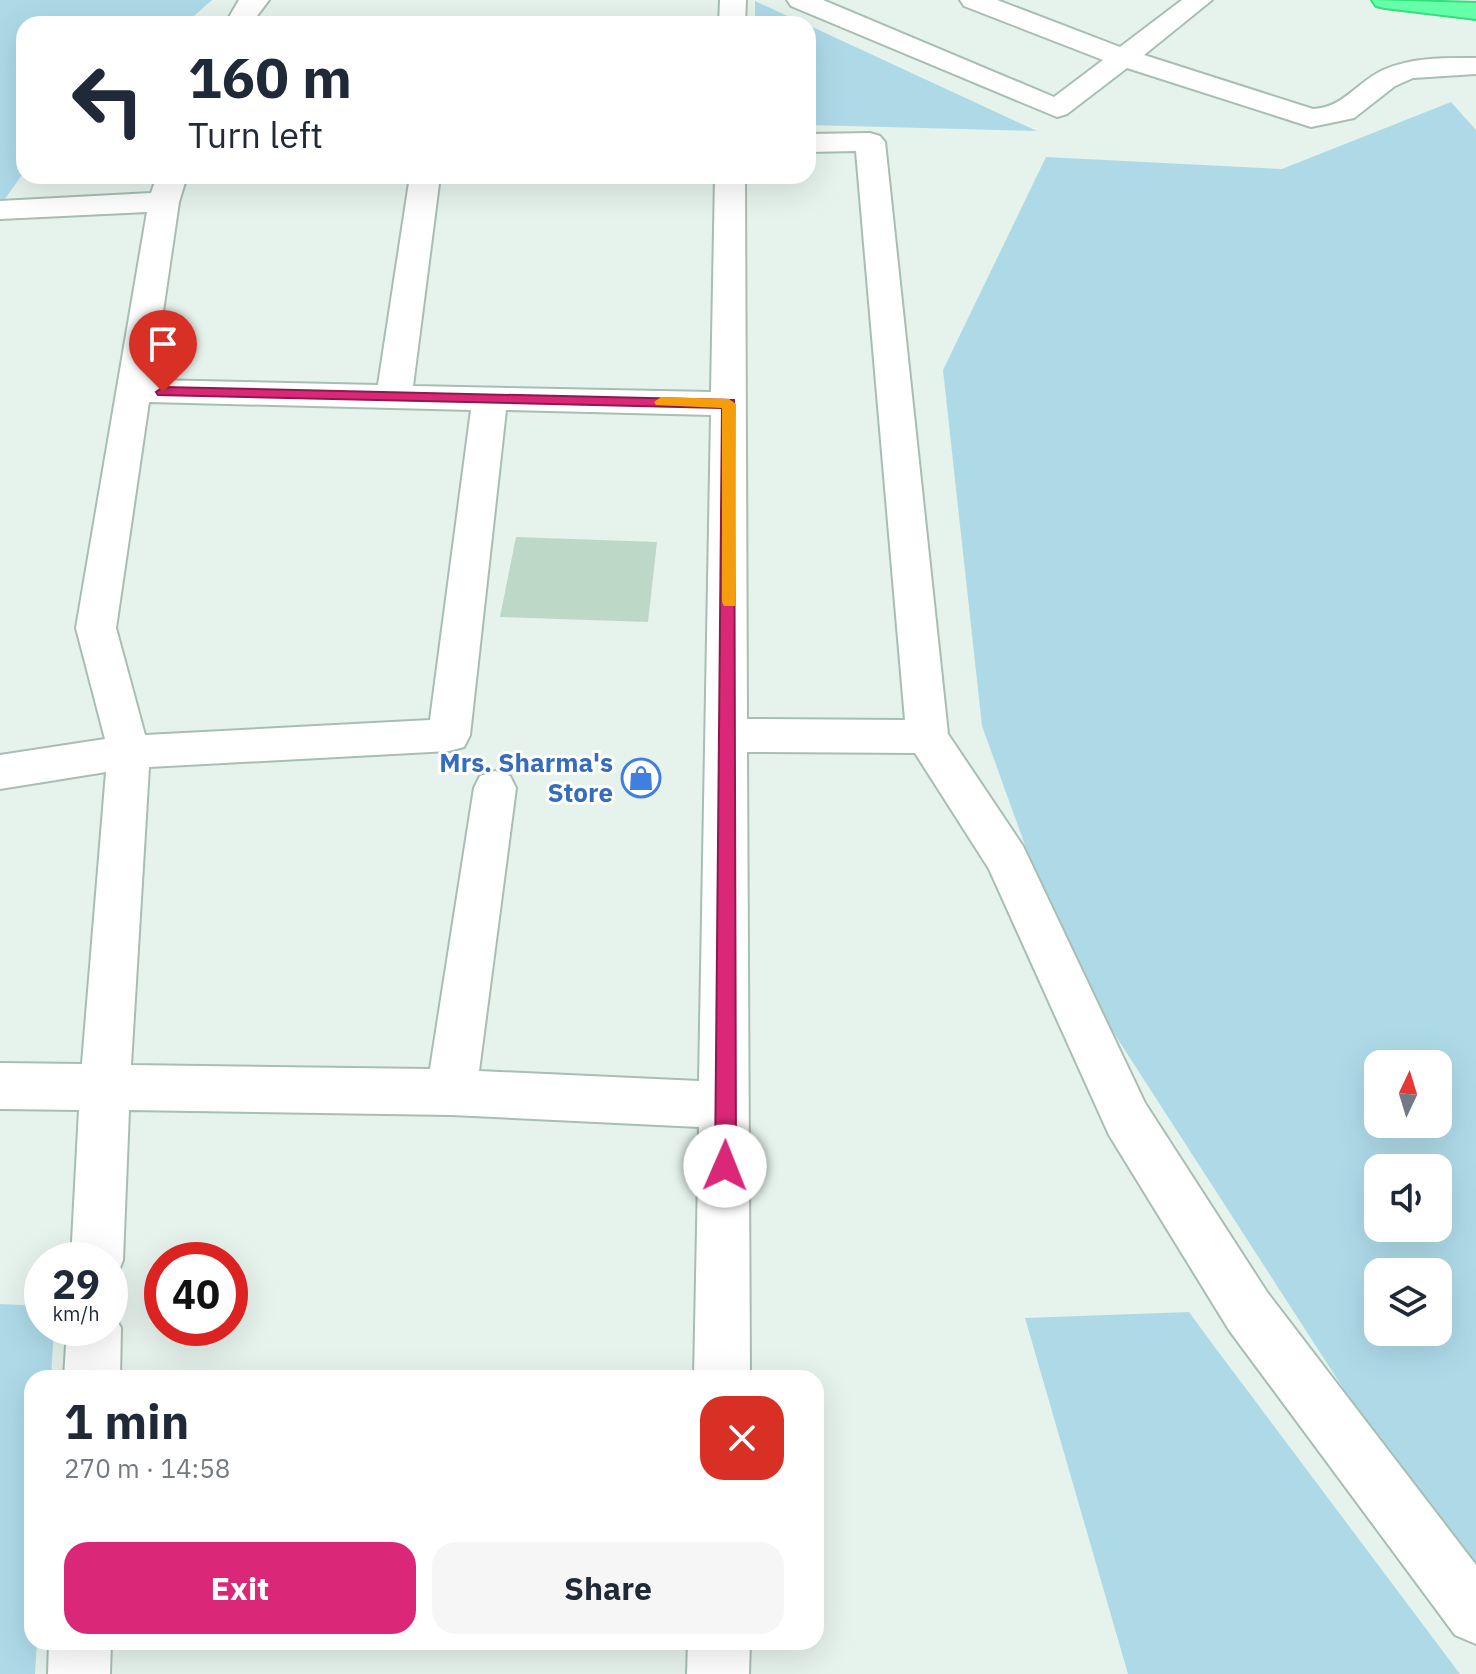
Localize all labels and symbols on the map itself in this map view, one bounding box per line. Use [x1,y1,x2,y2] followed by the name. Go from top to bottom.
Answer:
[129,310,197,392] pin
[439,745,613,809] place label: Mrs. Sharma's Store
[620,757,662,799] shop icon: Mrs. Sharma's Store
[1364,1050,1452,1138] north arrow
[683,1124,767,1208] position arrow
[144,1242,248,1346] speed limit sign: 40

